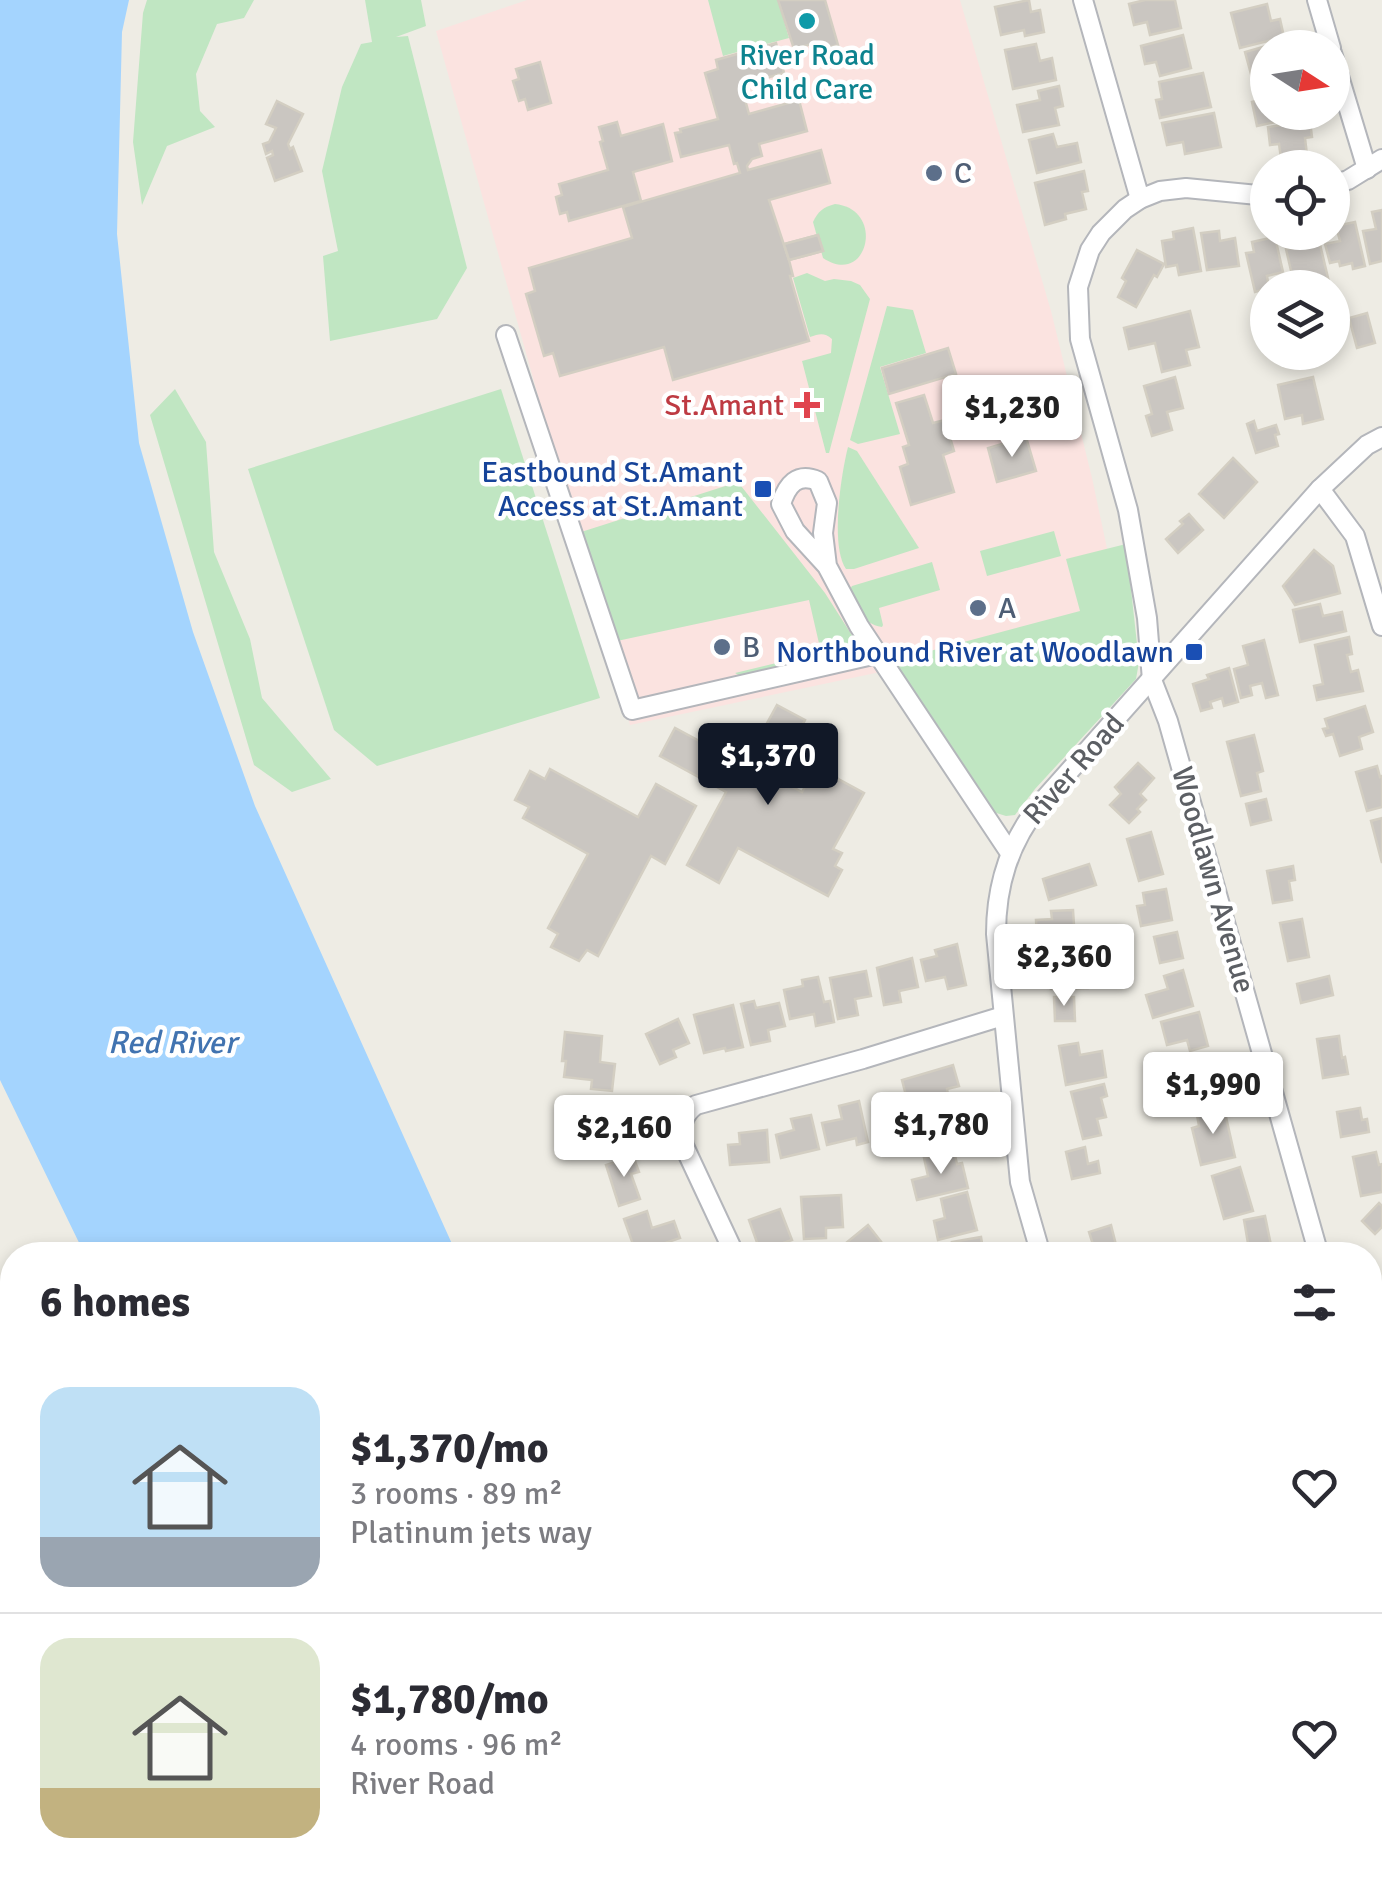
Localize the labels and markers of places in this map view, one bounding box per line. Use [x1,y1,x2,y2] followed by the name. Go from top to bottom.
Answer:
[796,10,818,32] marker: River Road Child Care
[739,37,875,108] place label: River Road Child Care
[954,155,972,192] place label: C
[923,162,945,184] marker: C
[931,375,1093,460] pin: $1,230
[665,387,784,424] place label: St.Amant
[794,392,820,418] marker: St.Amant
[481,454,743,525] place label: Eastbound St.Amant Access at St.Amant
[752,478,774,500] marker: Eastbound St.Amant Access at St.Amant
[998,590,1016,627] place label: A
[967,597,989,619] marker: A
[742,629,760,666] place label: B
[776,634,1174,671] place label: Northbound River at Woodlawn
[711,636,733,658] marker: B
[1183,641,1205,663] marker: Northbound River at Woodlawn
[687,723,849,808] pin: $1,370
[983,924,1145,1009] pin: $2,360
[1132,1052,1294,1137] pin: $1,990
[860,1092,1022,1177] pin: $1,780
[543,1095,705,1180] pin: $2,160

